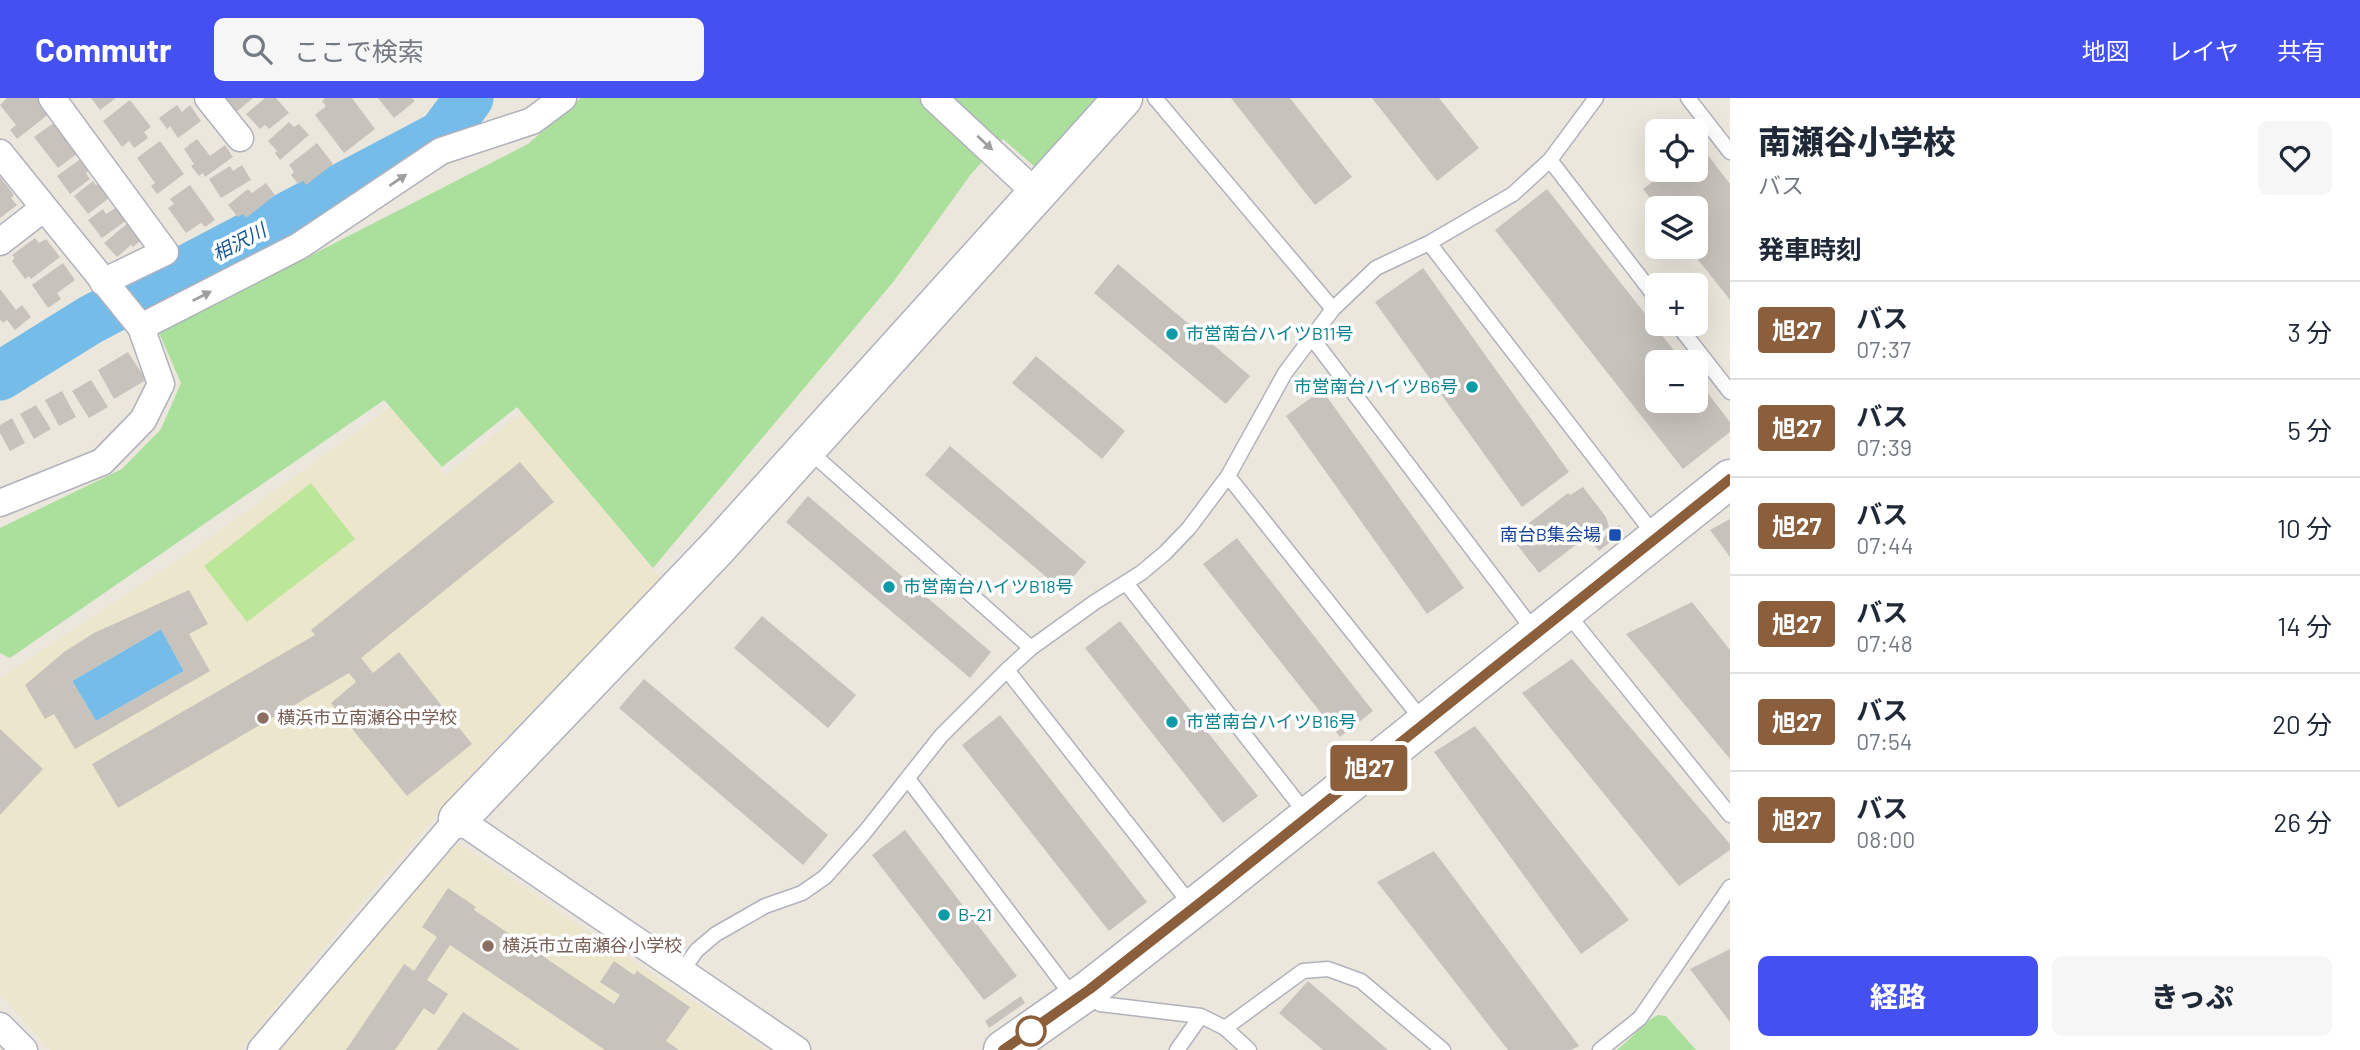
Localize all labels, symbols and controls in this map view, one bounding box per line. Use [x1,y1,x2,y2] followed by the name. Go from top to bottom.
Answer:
[214,18,704,81] search box
[35,29,172,69] text: Commutr
[238,30,276,68] icon: search
[294,35,424,66] text: ここで検索
[2082,36,2130,65] text: 地図
[2168,36,2239,65] text: レイヤ
[2277,36,2325,65] text: 共有
[1645,119,1708,413] map controls
[1645,119,1708,182] button: locate
[1758,121,1956,161] text: 南瀬谷小学校
[2258,121,2332,195] button: heart
[976,135,993,151] one-way arrow
[1758,171,1804,199] text: バス
[389,173,407,187] one-way arrow
[1645,196,1708,259] button: layers
[208,217,271,265] water label: 相沢川
[1758,233,1862,264] text: 発車時刻
[1645,273,1708,336] button: +
[192,290,212,301] one-way arrow
[1856,302,1908,333] text: バス
[1772,315,1821,344] text: 旭27
[2287,316,2332,347] text: 3 分
[1186,322,1354,344] place label: 市営南台ハイツB11号
[1164,326,1180,342] marker: 市営南台ハイツB11号
[1856,335,1911,363] text: 07:37
[1645,350,1708,413] button: −
[1294,375,1458,397] place label: 市営南台ハイツB6号
[1464,379,1480,395] marker: 市営南台ハイツB6号
[1856,400,1908,431] text: バス
[1772,413,1821,442] text: 旭27
[2287,414,2332,445] text: 5 分
[1856,433,1912,461] text: 07:39
[1856,498,1908,529] text: バス
[1772,511,1821,540] text: 旭27
[2277,512,2332,543] text: 10 分
[1500,523,1601,545] place label: 南台B集会場
[1607,527,1623,543] marker: 南台B集会場
[1856,531,1913,559] text: 07:44
[903,575,1074,597] place label: 市営南台ハイツB18号
[881,579,897,595] marker: 市営南台ハイツB18号
[1856,596,1908,627] text: バス
[1772,609,1821,638] text: 旭27
[2277,610,2332,641] text: 14 分
[1856,629,1913,657] text: 07:48
[1856,694,1908,725] text: バス
[277,706,457,728] place label: 横浜市立南瀬谷中学校
[1772,707,1821,736] text: 旭27
[2272,708,2332,739] text: 20 分
[255,710,271,726] marker: 横浜市立南瀬谷中学校
[1186,710,1357,732] place label: 市営南台ハイツB16号
[1164,714,1180,730] marker: 市営南台ハイツB16号
[1856,727,1913,755] text: 07:54
[1329,745,1409,791] line badge: 旭27
[1344,753,1394,782] text: 旭27
[1856,792,1908,823] text: バス
[1772,805,1821,834] text: 旭27
[2273,806,2332,837] text: 26 分
[1856,825,1915,853] text: 08:00
[958,903,992,925] place label: B-21
[936,907,952,923] marker: B-21
[502,934,682,956] place label: 横浜市立南瀬谷小学校
[480,938,496,954] marker: 横浜市立南瀬谷小学校
[1758,956,2038,1036] button: 経路
[2052,956,2332,1036] button: きっぷ
[1016,1016,1046,1046] unlabelled marker

